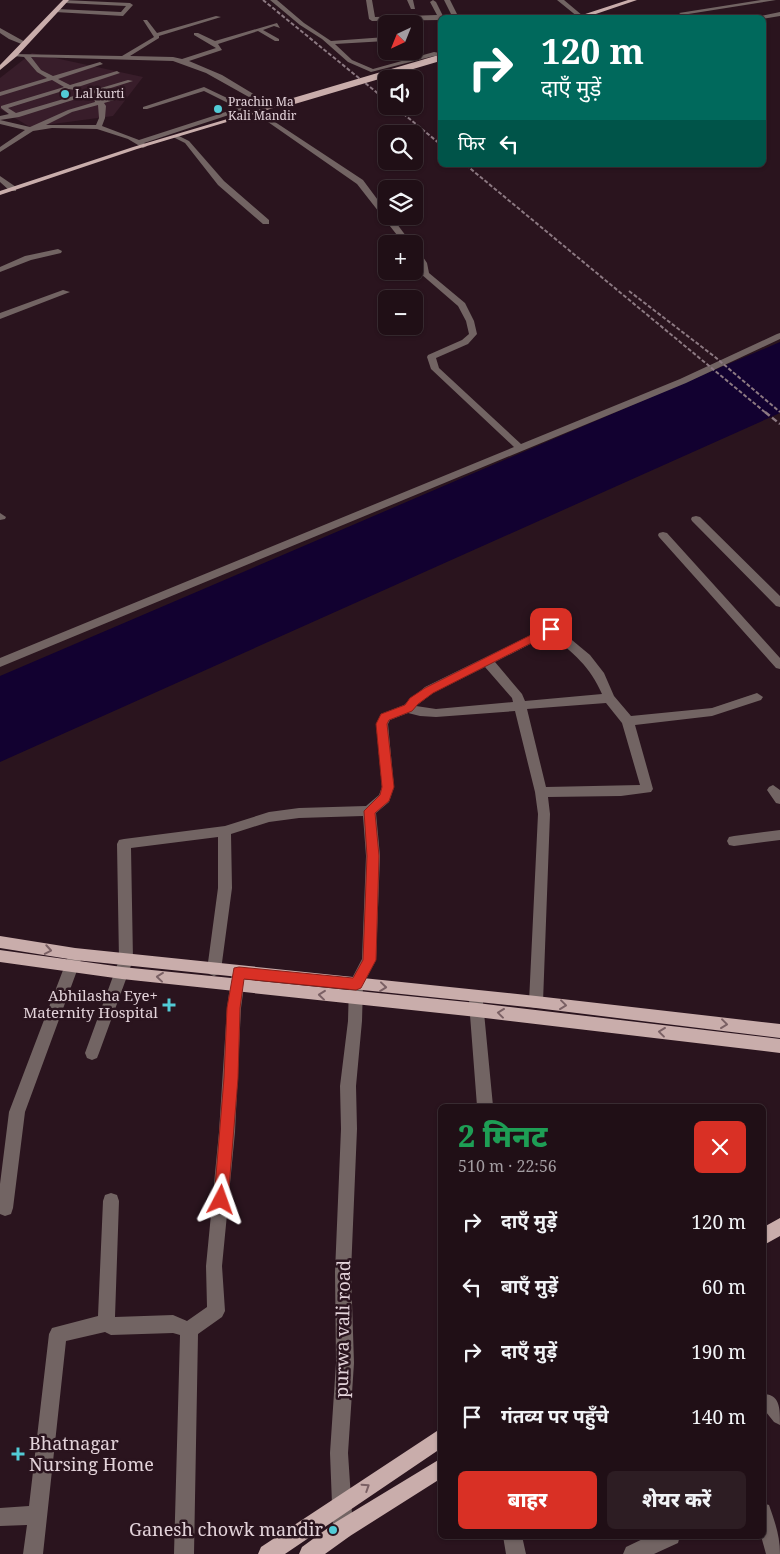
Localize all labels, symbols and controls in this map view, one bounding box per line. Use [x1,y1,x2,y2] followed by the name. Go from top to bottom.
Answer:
[378,15,422,60] north arrow
[378,15,423,335] map controls
[541,27,644,74] text: 120 m
[458,35,523,100] icon: right
[378,70,423,115] button: sound
[541,72,601,102] text: दाएँ मुड़ें
[75,85,125,102] place label: Lal kurti
[59,88,71,100] marker: Lal kurti
[228,93,297,124] place label: Prachin Ma Kali Mandir
[212,103,224,115] marker: Prachin Ma Kali Mandir
[378,125,423,170] button: search
[458,130,485,156] text: फिर
[495,130,523,158] icon: left
[378,180,423,225] button: layers
[378,235,423,280] button: +
[378,290,423,335] button: −
[530,608,572,650] pin
[537,615,565,643] icon: arrive
[44,944,52,954] one-way arrow
[156,972,164,983] one-way arrow
[380,981,388,992] one-way arrow
[23,985,158,1022] place label: Abhilasha Eye+ Maternity Hospital
[317,990,325,1001] one-way arrow
[162,998,176,1012] marker: Abhilasha Eye+ Maternity Hospital
[559,999,567,1010] one-way arrow
[496,1008,504,1019] one-way arrow
[720,1018,728,1029] one-way arrow
[658,1027,666,1038] one-way arrow
[458,1115,547,1156] text: 2 मिनट
[694,1121,746,1173] button: close
[458,1155,557,1177] text: 510 m · 22:56
[194,1173,246,1225] position arrow
[458,1208,486,1236] icon: right
[501,1208,557,1234] text: दाएँ मुड़ें
[691,1209,746,1235] text: 120 m
[329,1260,355,1398] street label: purwa vali road
[458,1273,486,1301] icon: left
[501,1273,558,1299] text: बाएँ मुड़ें
[702,1274,746,1300] text: 60 m
[458,1338,486,1366] icon: right
[501,1338,557,1364] text: दाएँ मुड़ें
[691,1339,746,1365] text: 190 m
[458,1403,486,1431] icon: arrive
[501,1403,609,1429] text: गंतव्य पर पहुँचे
[691,1404,746,1430] text: 140 m
[29,1431,154,1476] place label: Bhatnagar Nursing Home
[11,1447,25,1461] marker: Bhatnagar Nursing Home
[458,1471,597,1529] button: बाहर
[607,1471,746,1529] button: शेयर करें
[360,1484,370,1493] one-way arrow
[129,1517,324,1541] place label: Ganesh chowk mandir
[327,1524,339,1536] marker: Ganesh chowk mandir

